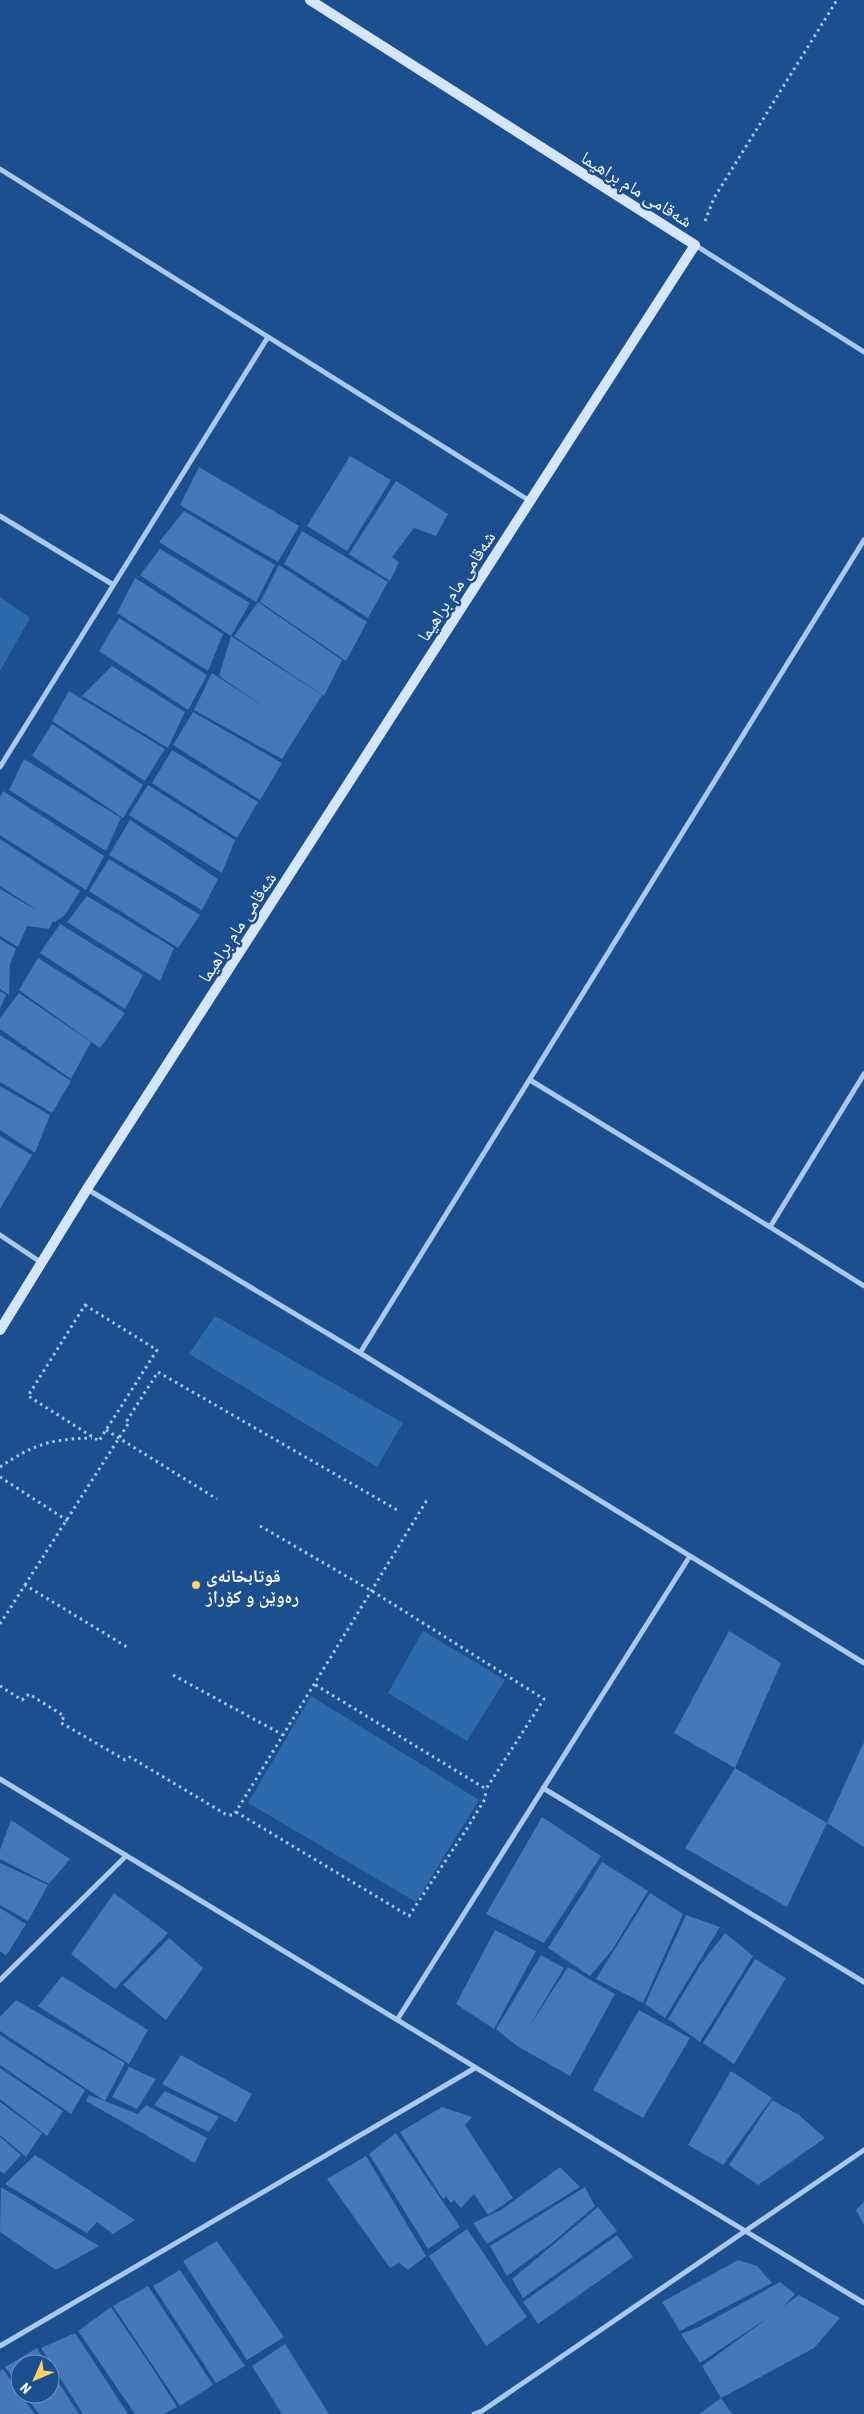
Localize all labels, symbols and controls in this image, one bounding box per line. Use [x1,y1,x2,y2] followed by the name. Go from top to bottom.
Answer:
[577,147,696,233] street label: شەقامی مام براهیما
[413,527,501,646] street label: شەقامی مام براهیما
[194,868,282,987] street label: شەقامی مام براهیما
[205,1565,299,1608] place label: قوتابخانەی رەوێن و کۆراز
[190,1579,202,1591] marker: قوتابخانەی رەوێن و کۆراز
[10,2354,60,2404] north arrow
[17,2380,34,2397] text: N

